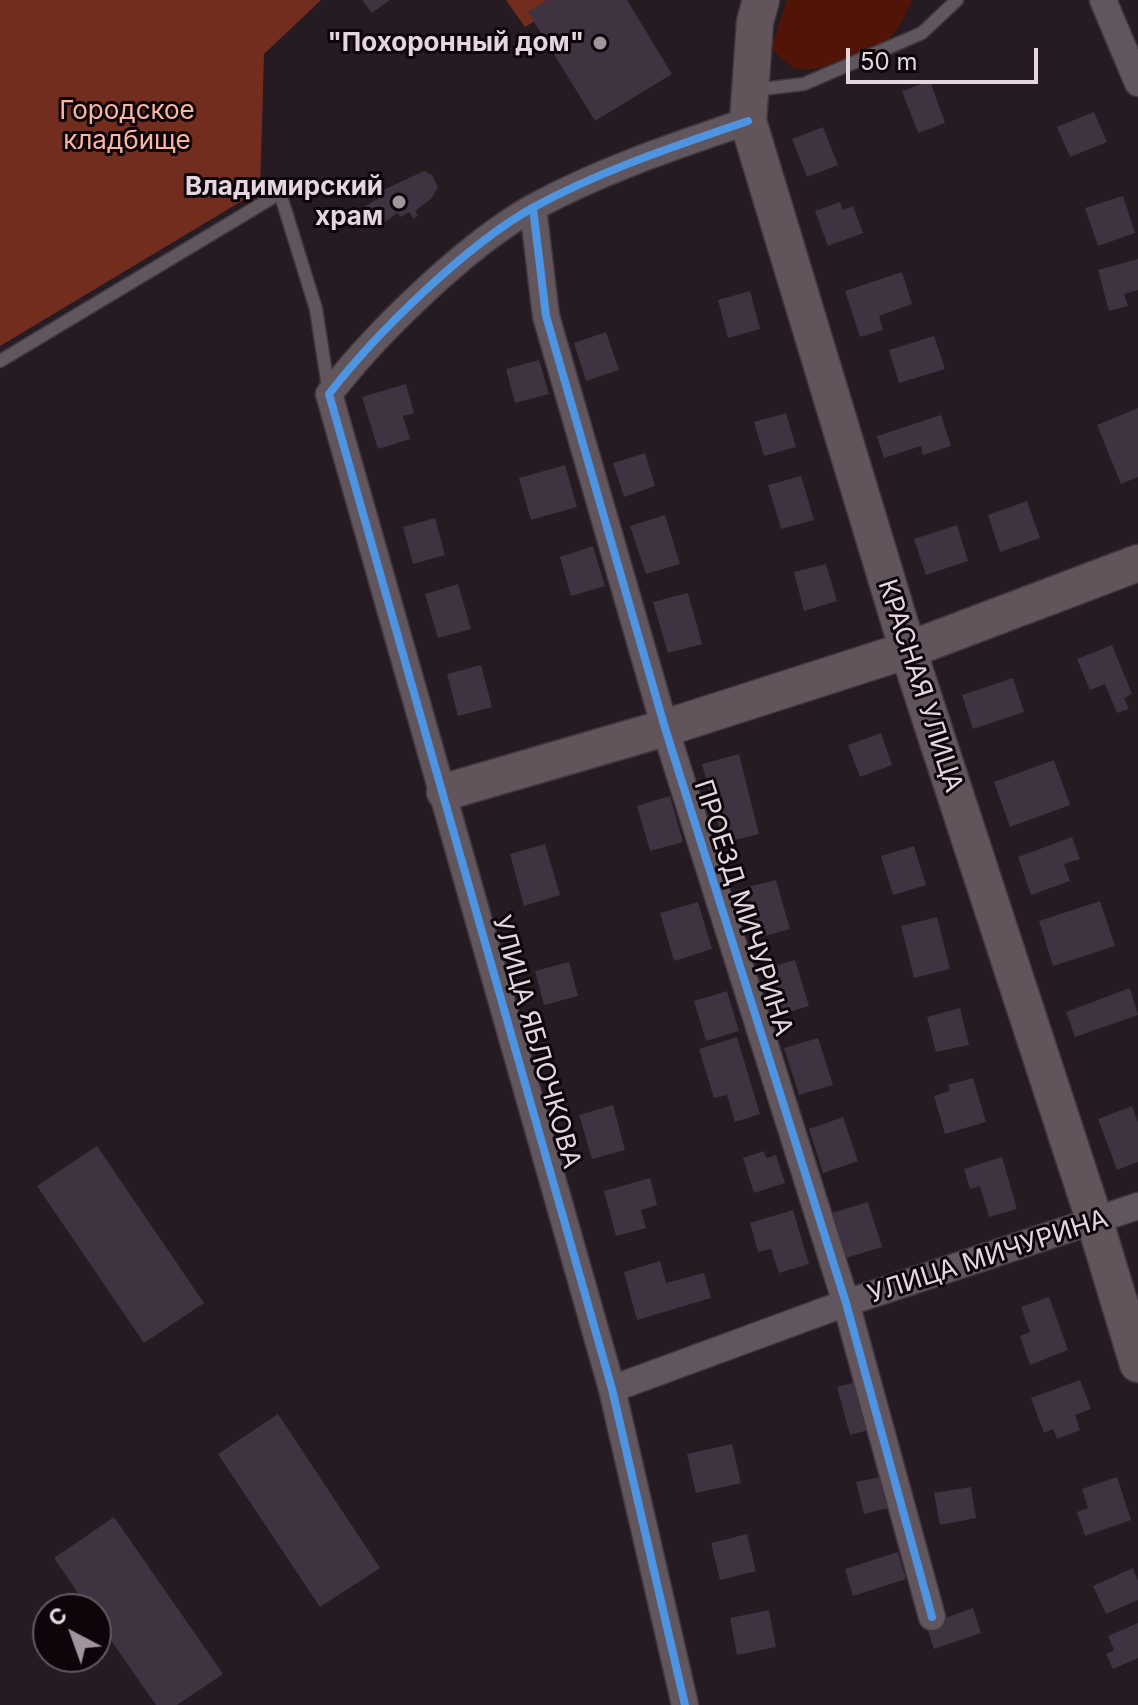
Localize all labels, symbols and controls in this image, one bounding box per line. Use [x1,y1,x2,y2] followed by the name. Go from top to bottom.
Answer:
[328,27,584,59] place label: "Похоронный дом"
[850,32,1042,82] scale bar
[591,34,609,52] marker: "Похоронный дом"
[860,47,918,76] text: 50 m
[59,95,195,156] park label: Городское кладбище
[185,171,383,232] place label: Владимирский храм
[390,193,408,211] marker: Владимирский храм
[871,576,969,796] street label: КРАСНАЯ УЛИЦА
[687,776,799,1040] street label: ПРОЕЗД МИЧУРИНА
[485,912,587,1172] street label: УЛИЦА ЯБЛОЧКОВА
[864,1203,1112,1311] street label: УЛИЦА МИЧУРИНА
[32,1593,112,1673] north arrow
[43,1601,72,1632] text: С

